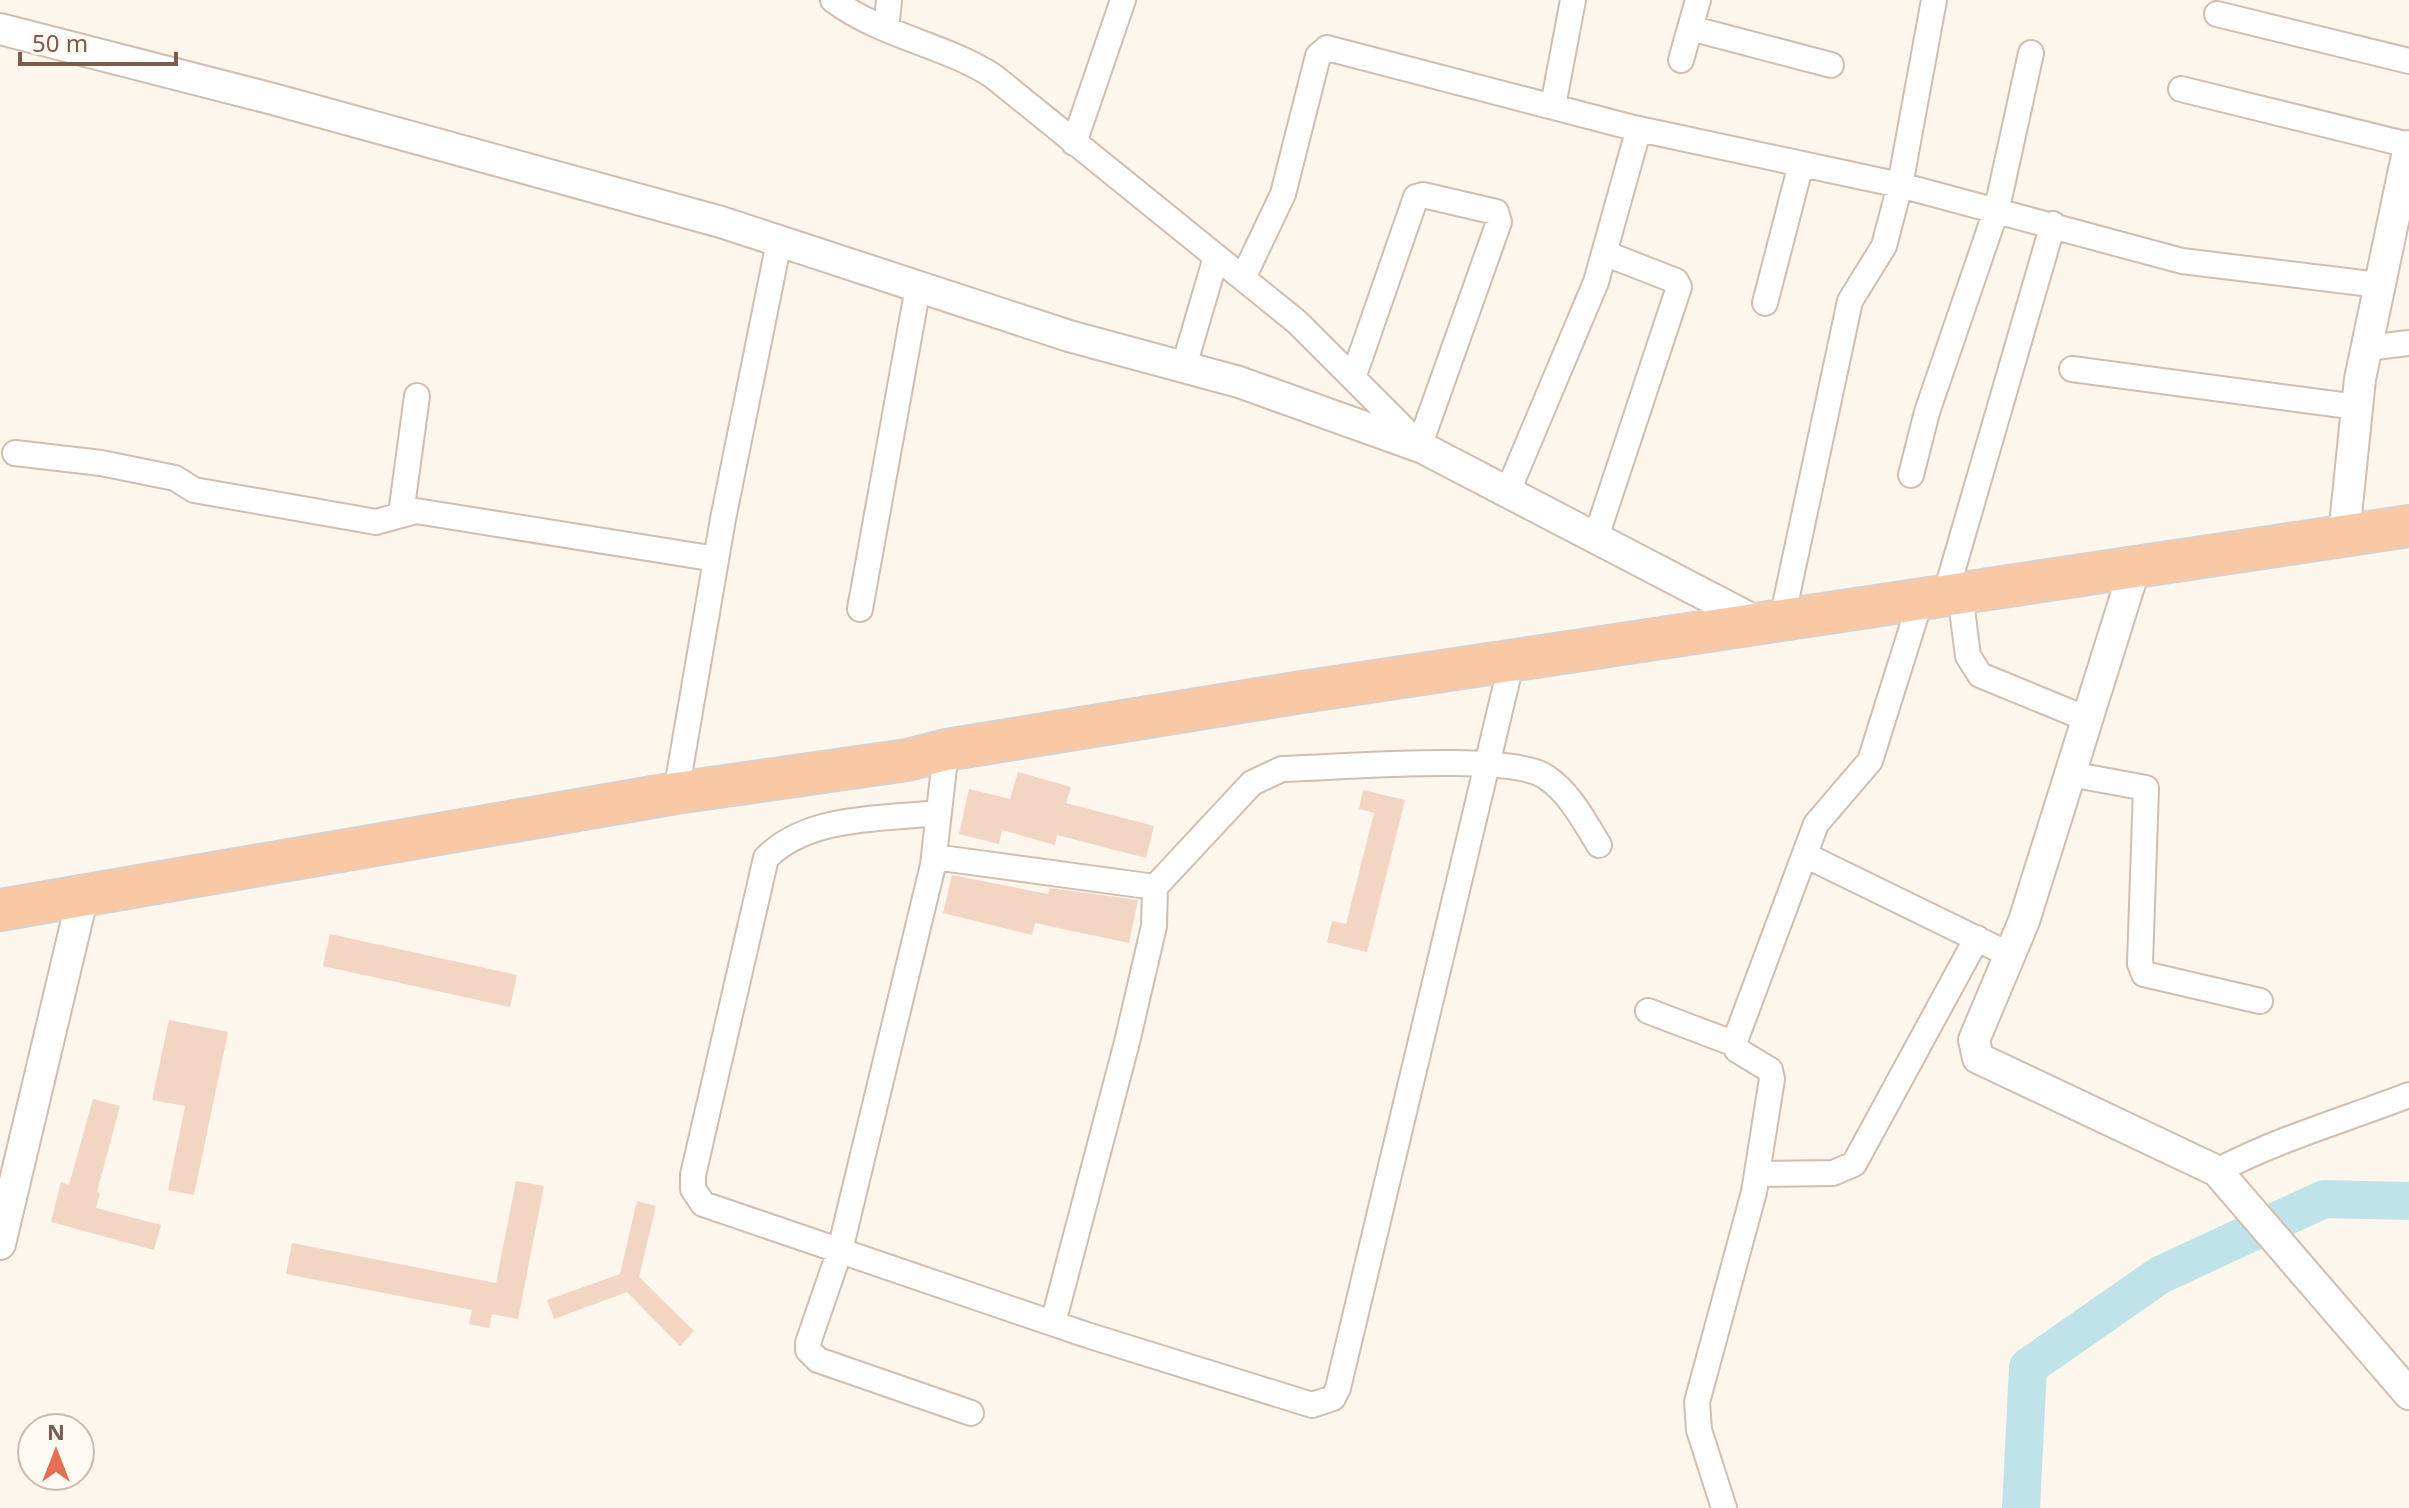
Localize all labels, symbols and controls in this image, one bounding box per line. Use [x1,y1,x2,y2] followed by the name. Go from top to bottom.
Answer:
[20,16,176,66] scale bar
[32,26,88,59] text: 50 m
[16,1412,96,1492] north arrow
[47,1416,65,1446] text: N

